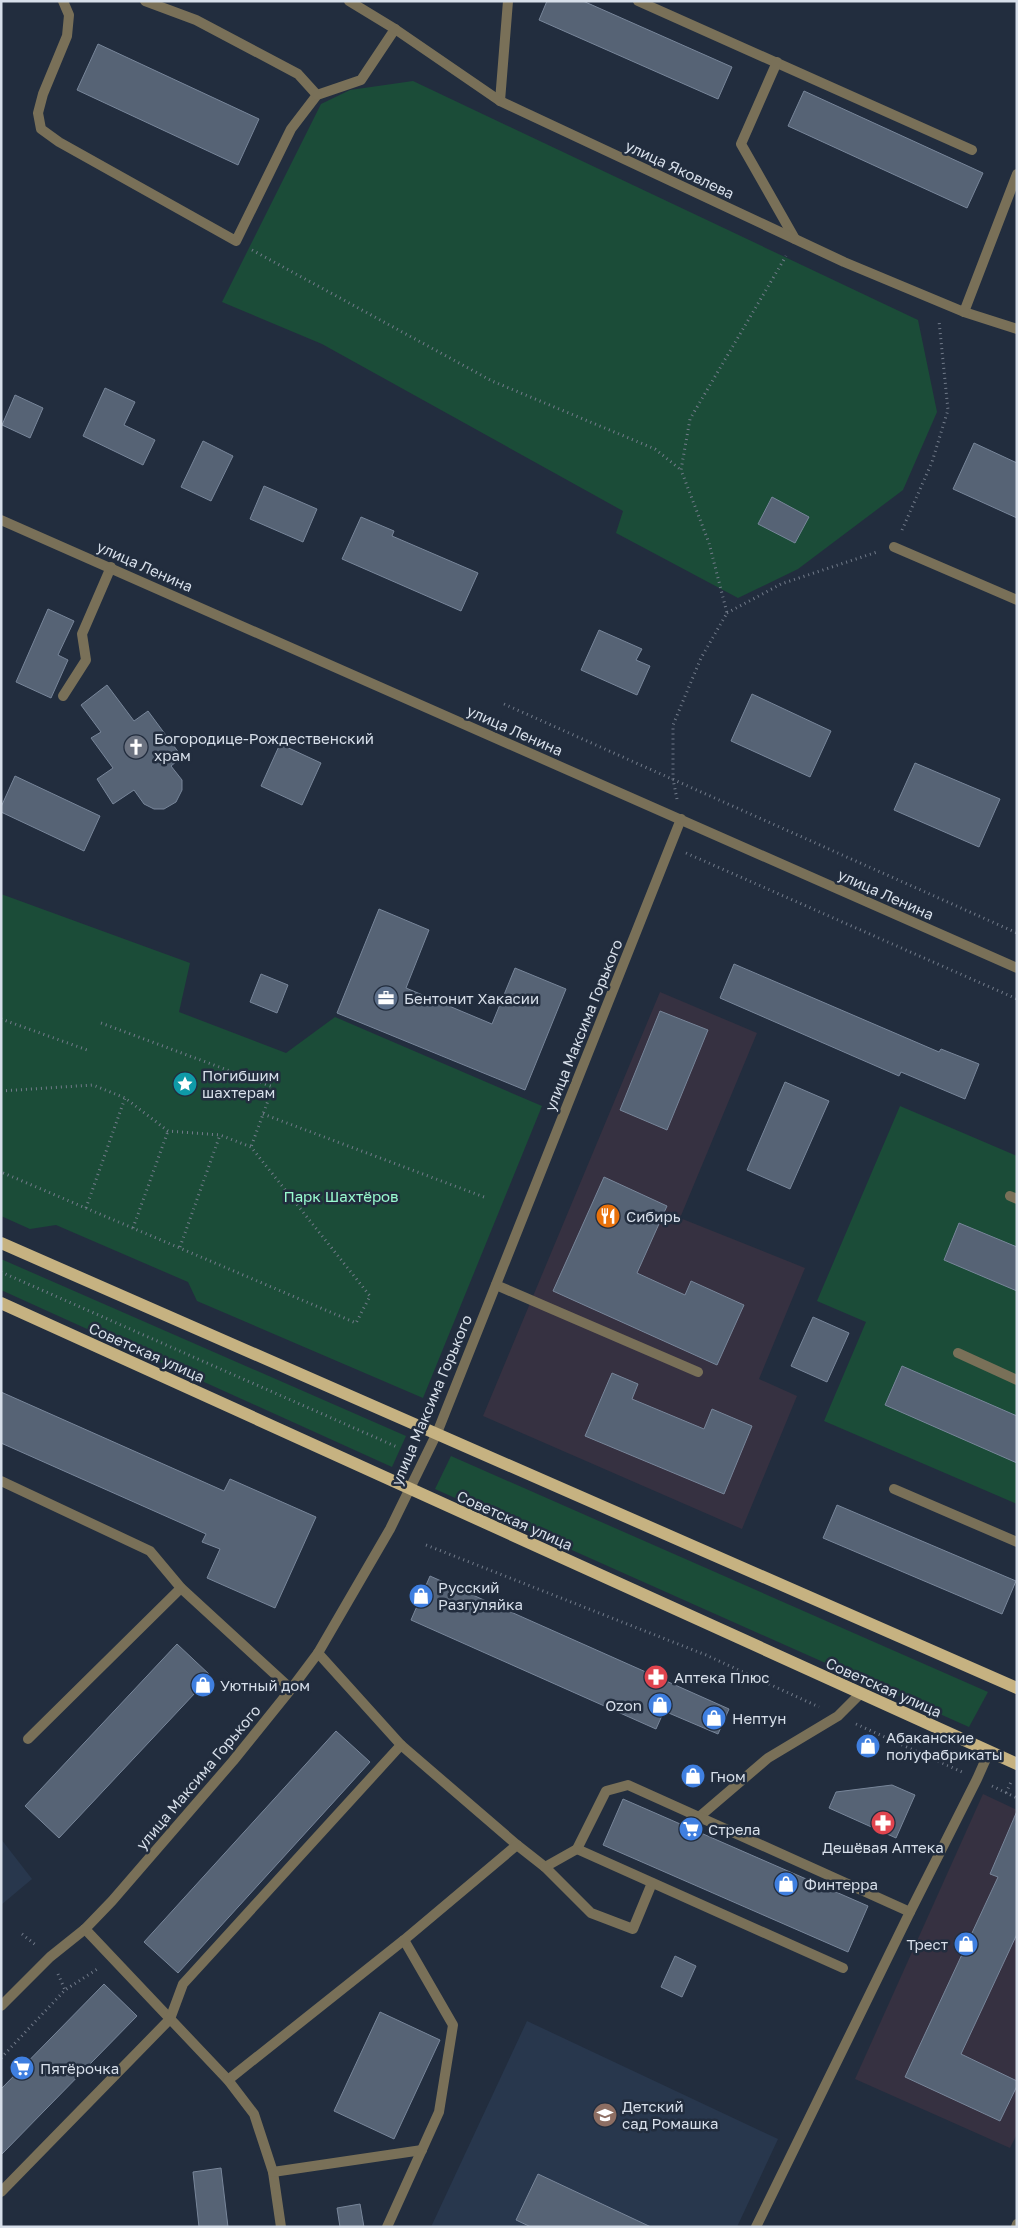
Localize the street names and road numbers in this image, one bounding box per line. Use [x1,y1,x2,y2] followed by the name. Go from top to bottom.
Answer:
[623,136,737,202] street label: улица Яковлева
[94,537,196,595] street label: улица Ленина
[464,701,566,759] street label: улица Ленина
[835,865,937,923] street label: улица Ленина
[540,936,626,1114] street label: улица Максима Горького
[387,1312,475,1488] street label: улица Максима Горького
[86,1318,208,1386] street label: Советская улица
[454,1486,576,1554] street label: Советская улица
[823,1653,945,1721] street label: Советская улица
[132,1701,264,1853] street label: улица Максима Горького

